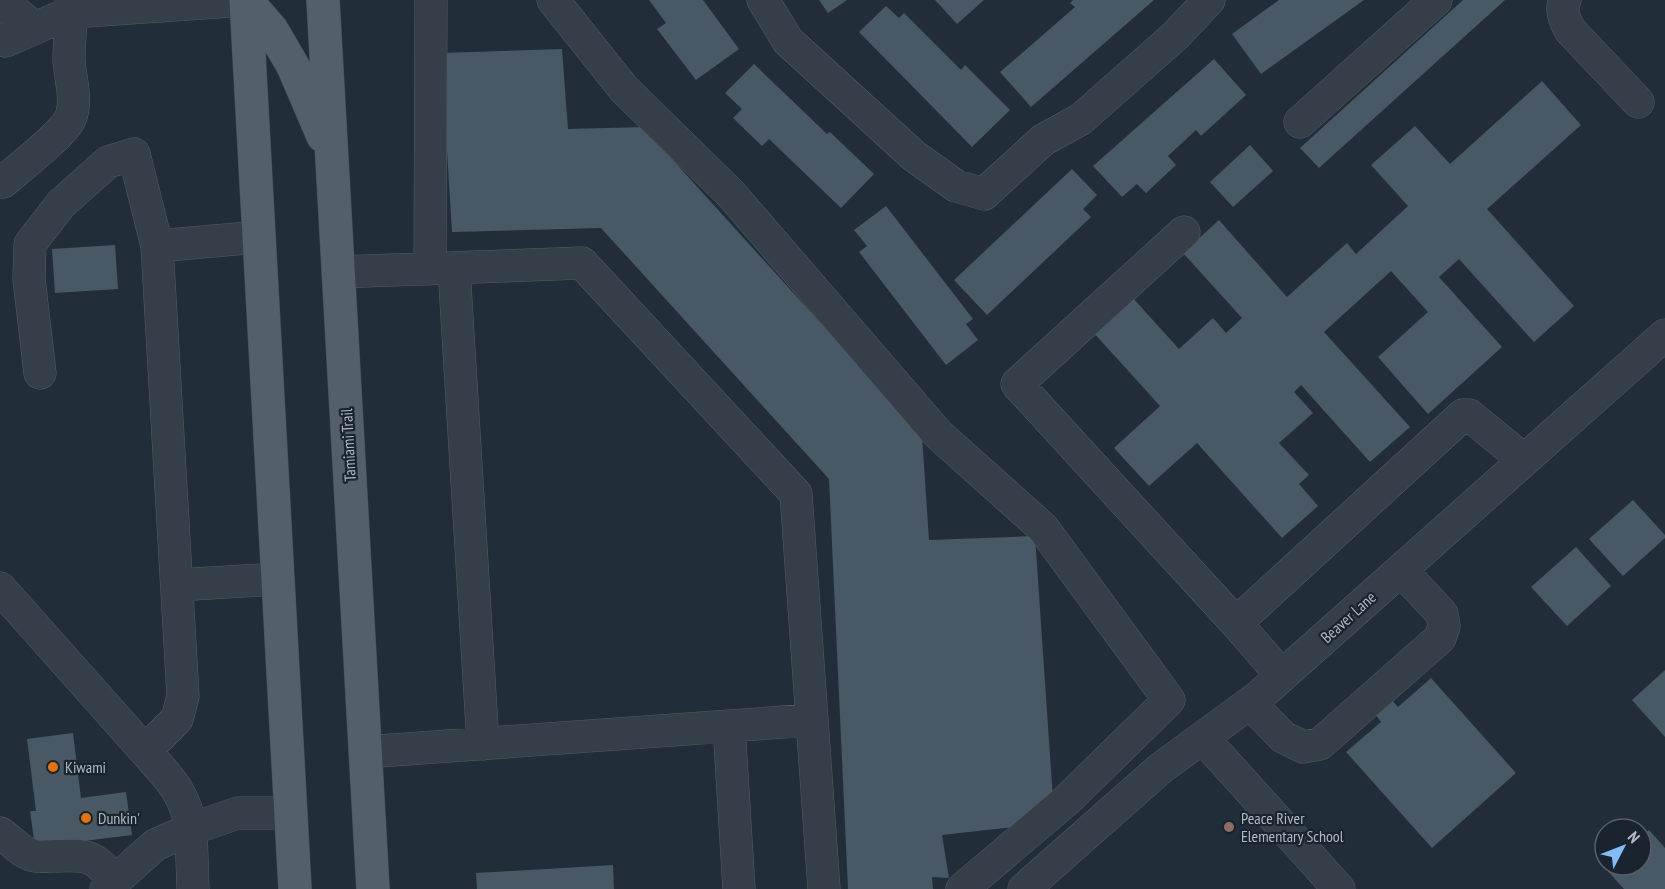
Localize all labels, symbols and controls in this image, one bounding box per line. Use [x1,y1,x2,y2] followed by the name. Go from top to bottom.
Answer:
[336,408,360,482] street label: Tamiami Trail
[1316,587,1380,647] street label: Beaver Lane
[65,757,106,777] place label: Kiwami
[46,760,60,774] marker: Kiwami
[98,808,140,828] place label: Dunkin'
[1241,808,1344,846] place label: Peace River Elementary School
[79,811,93,825] marker: Dunkin'
[1593,817,1653,877] north arrow
[1222,820,1236,834] marker: Peace River Elementary School
[1624,827,1644,847] text: N

